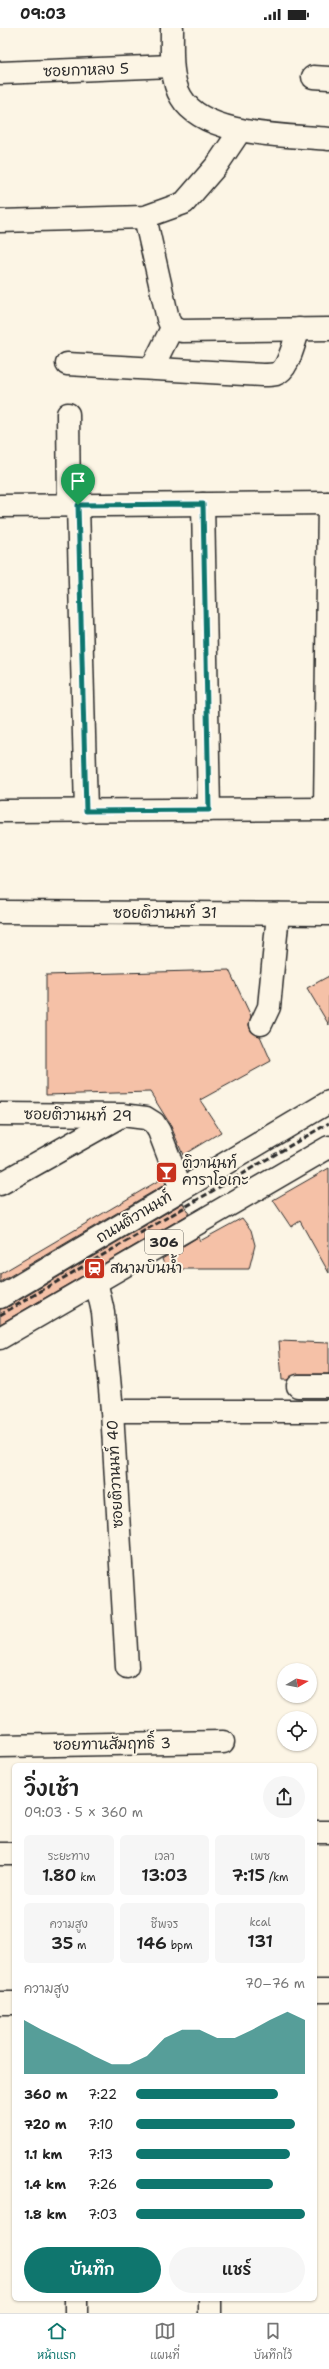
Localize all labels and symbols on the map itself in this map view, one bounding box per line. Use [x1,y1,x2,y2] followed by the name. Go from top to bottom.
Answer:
[43,59,129,81] street label: ซอยกาหลง 5
[61,464,95,505] pin
[113,903,217,923] street label: ซอยติวานนท์ 31
[24,1104,132,1126] street label: ซอยติวานนท์ 29
[182,1153,249,1190] place label: ติวานนท์ คาราโอเกะ
[153,1159,179,1185] bar icon: ติวานนท์ คาราโอเกะ
[92,1186,176,1247] street label: ถนนติวานนท์
[145,1230,183,1254] road number: 306
[110,1254,182,1278] place label: สนามบินน้ำ
[81,1255,107,1281] station icon: สนามบินน้ำ
[102,1419,128,1529] street label: ซอยติวานนท์ 40
[277,1663,317,1703] north arrow
[53,1729,171,1755] street label: ซอยทานสัมฤทธิ์ 3

